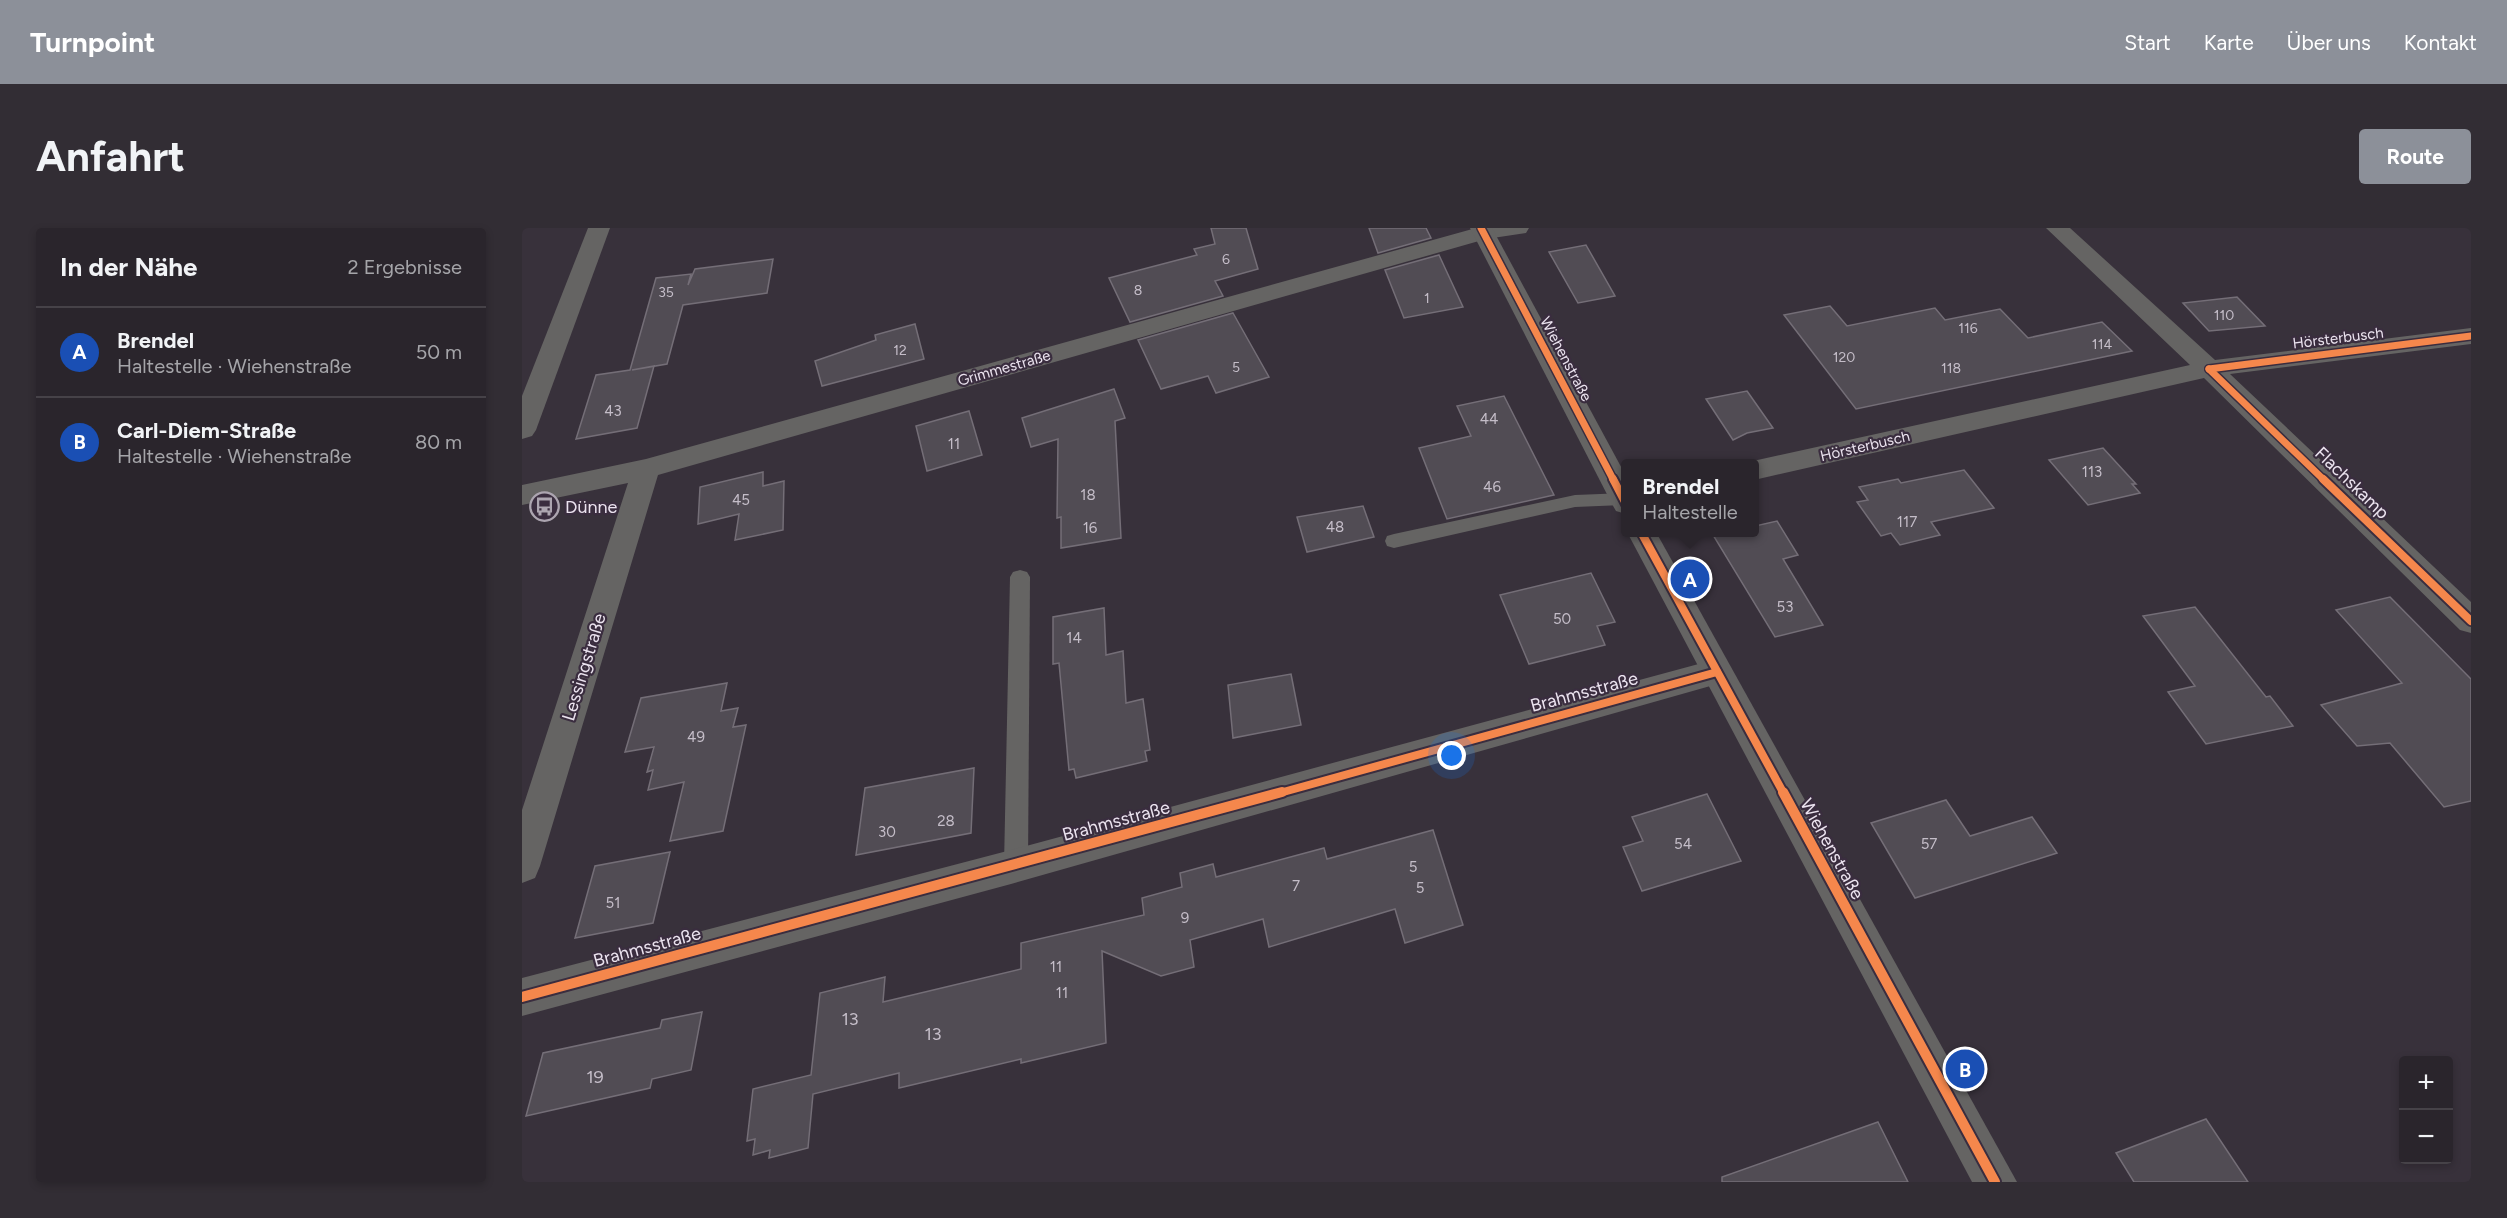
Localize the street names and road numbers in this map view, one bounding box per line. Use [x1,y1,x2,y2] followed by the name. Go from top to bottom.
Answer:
[1536,314,1596,404] street label: Wiehenstraße
[2291,323,2385,353] street label: Hörsterbusch
[956,346,1052,390] street label: Grimmestraße
[1818,427,1912,465] street label: Hörsterbusch
[2310,442,2394,524] street label: Flachskamp
[557,610,611,723] street label: Lessingstraße
[1528,667,1640,717] street label: Brahmsstraße
[1795,795,1869,903] street label: Wiehenstraße
[1060,796,1172,846] street label: Brahmsstraße
[591,922,703,972] street label: Brahmsstraße

